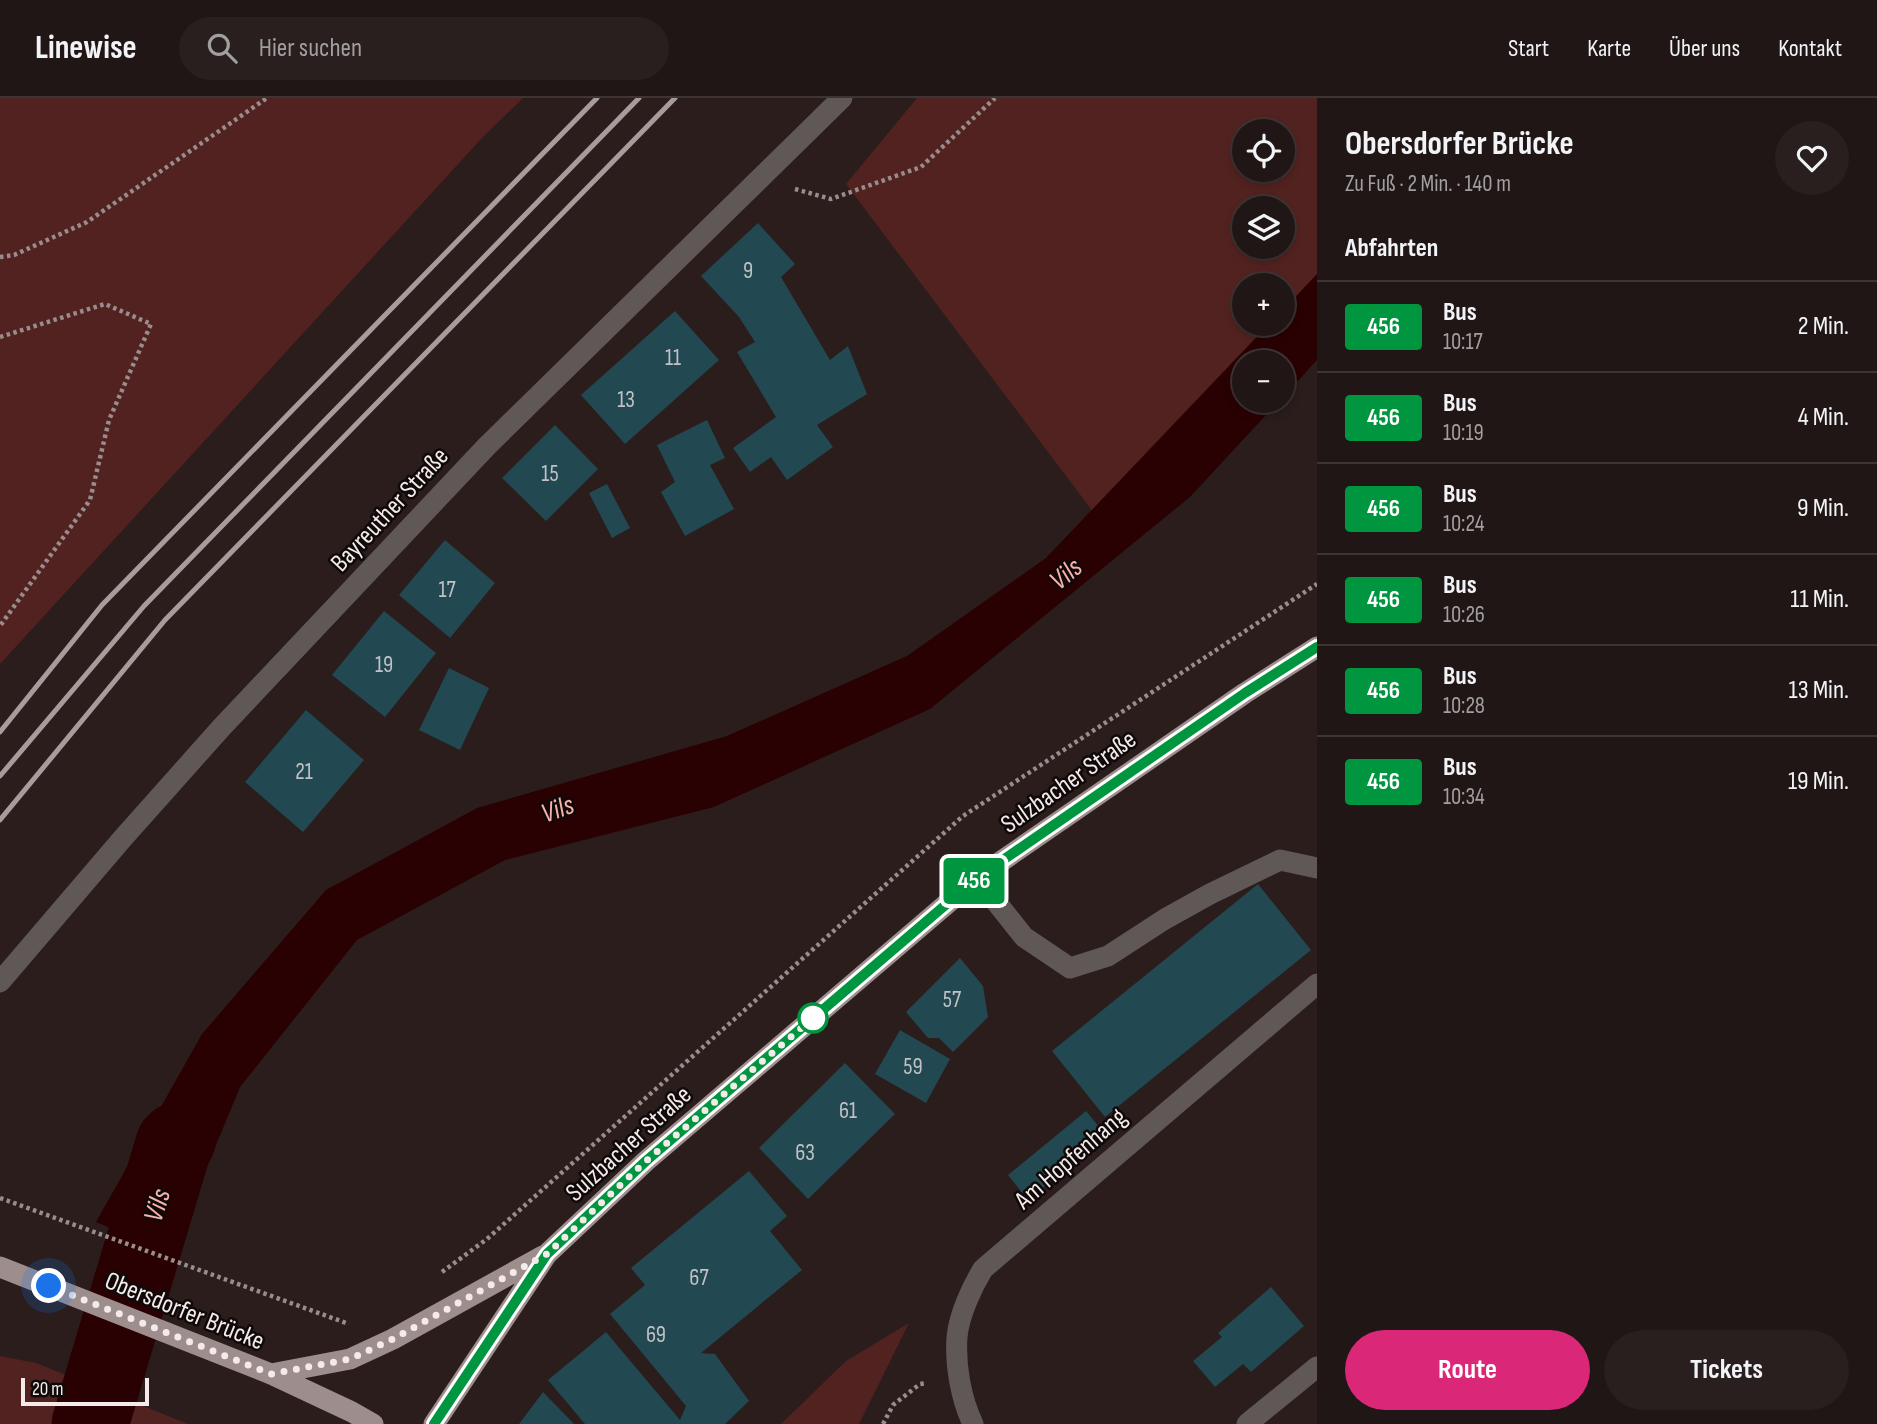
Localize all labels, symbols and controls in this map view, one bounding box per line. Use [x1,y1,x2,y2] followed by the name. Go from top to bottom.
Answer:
[179,17,669,80] search box
[35,28,137,68] text: Linewise
[203,29,241,67] icon: search
[259,33,362,64] text: Hier suchen
[1508,34,1549,63] text: Start
[1587,34,1631,63] text: Karte
[1669,34,1740,63] text: Über uns
[1778,34,1842,63] text: Kontakt
[1232,119,1295,413] map controls
[1232,119,1295,182] button: locate
[1775,121,1849,195] button: heart
[1345,124,1574,164] text: Obersdorfer Brücke
[1345,170,1511,198] text: Zu Fuß · 2 Min. · 140 m
[1232,196,1295,259] button: layers
[1345,233,1438,264] text: Abfahrten
[743,257,753,285] house number: 9
[1232,273,1295,336] button: +
[1443,297,1477,328] text: Bus
[1798,311,1849,342] text: 2 Min.
[1367,312,1400,341] text: 456
[1443,328,1483,356] text: 10:17
[665,344,681,372] house number: 11
[1232,350,1295,413] button: −
[617,386,635,414] house number: 13
[1443,388,1477,419] text: Bus
[1798,402,1849,433] text: 4 Min.
[1367,403,1400,432] text: 456
[1443,419,1484,447] text: 10:19
[325,441,455,579] street label: Bayreuther Straße
[541,460,559,488] house number: 15
[1443,479,1477,510] text: Bus
[1797,493,1849,524] text: 9 Min.
[1367,494,1400,523] text: 456
[1443,510,1484,538] text: 10:24
[1043,551,1089,597] water label: Vils
[1443,570,1477,601] text: Bus
[438,576,456,604] house number: 17
[1790,584,1849,615] text: 11 Min.
[1367,585,1400,614] text: 456
[1443,601,1485,629] text: 10:26
[375,651,393,679] house number: 19
[1443,661,1477,692] text: Bus
[1789,675,1849,706] text: 13 Min.
[1367,676,1400,705] text: 456
[1443,692,1485,720] text: 10:28
[995,724,1142,840] street label: Sulzbacher Straße
[1443,752,1477,783] text: Bus
[295,758,313,786] house number: 21
[1788,766,1849,797] text: 19 Min.
[1367,767,1400,796] text: 456
[1443,783,1485,811] text: 10:34
[537,788,579,830] water label: Vils
[934,858,1014,904] line badge: 456
[957,866,991,895] text: 456
[943,986,961,1014] house number: 57
[798,1003,828,1033] unlabelled marker
[903,1053,923,1081] house number: 59
[560,1080,698,1209] street label: Sulzbacher Straße
[839,1097,857,1125] house number: 61
[1008,1102,1133,1217] street label: Am Hopfenhang
[795,1139,815,1167] house number: 63
[137,1185,178,1226] water label: Vils
[689,1264,709,1292] house number: 67
[100,1265,269,1357] street label: Obersdorfer Brücke
[31,1268,66,1303] your location
[646,1321,666,1349] house number: 69
[1345,1330,1590,1410] button: Route
[1604,1330,1849,1410] button: Tickets
[21,1375,149,1407] scale bar
[32,1378,64,1401] text: 20 m

